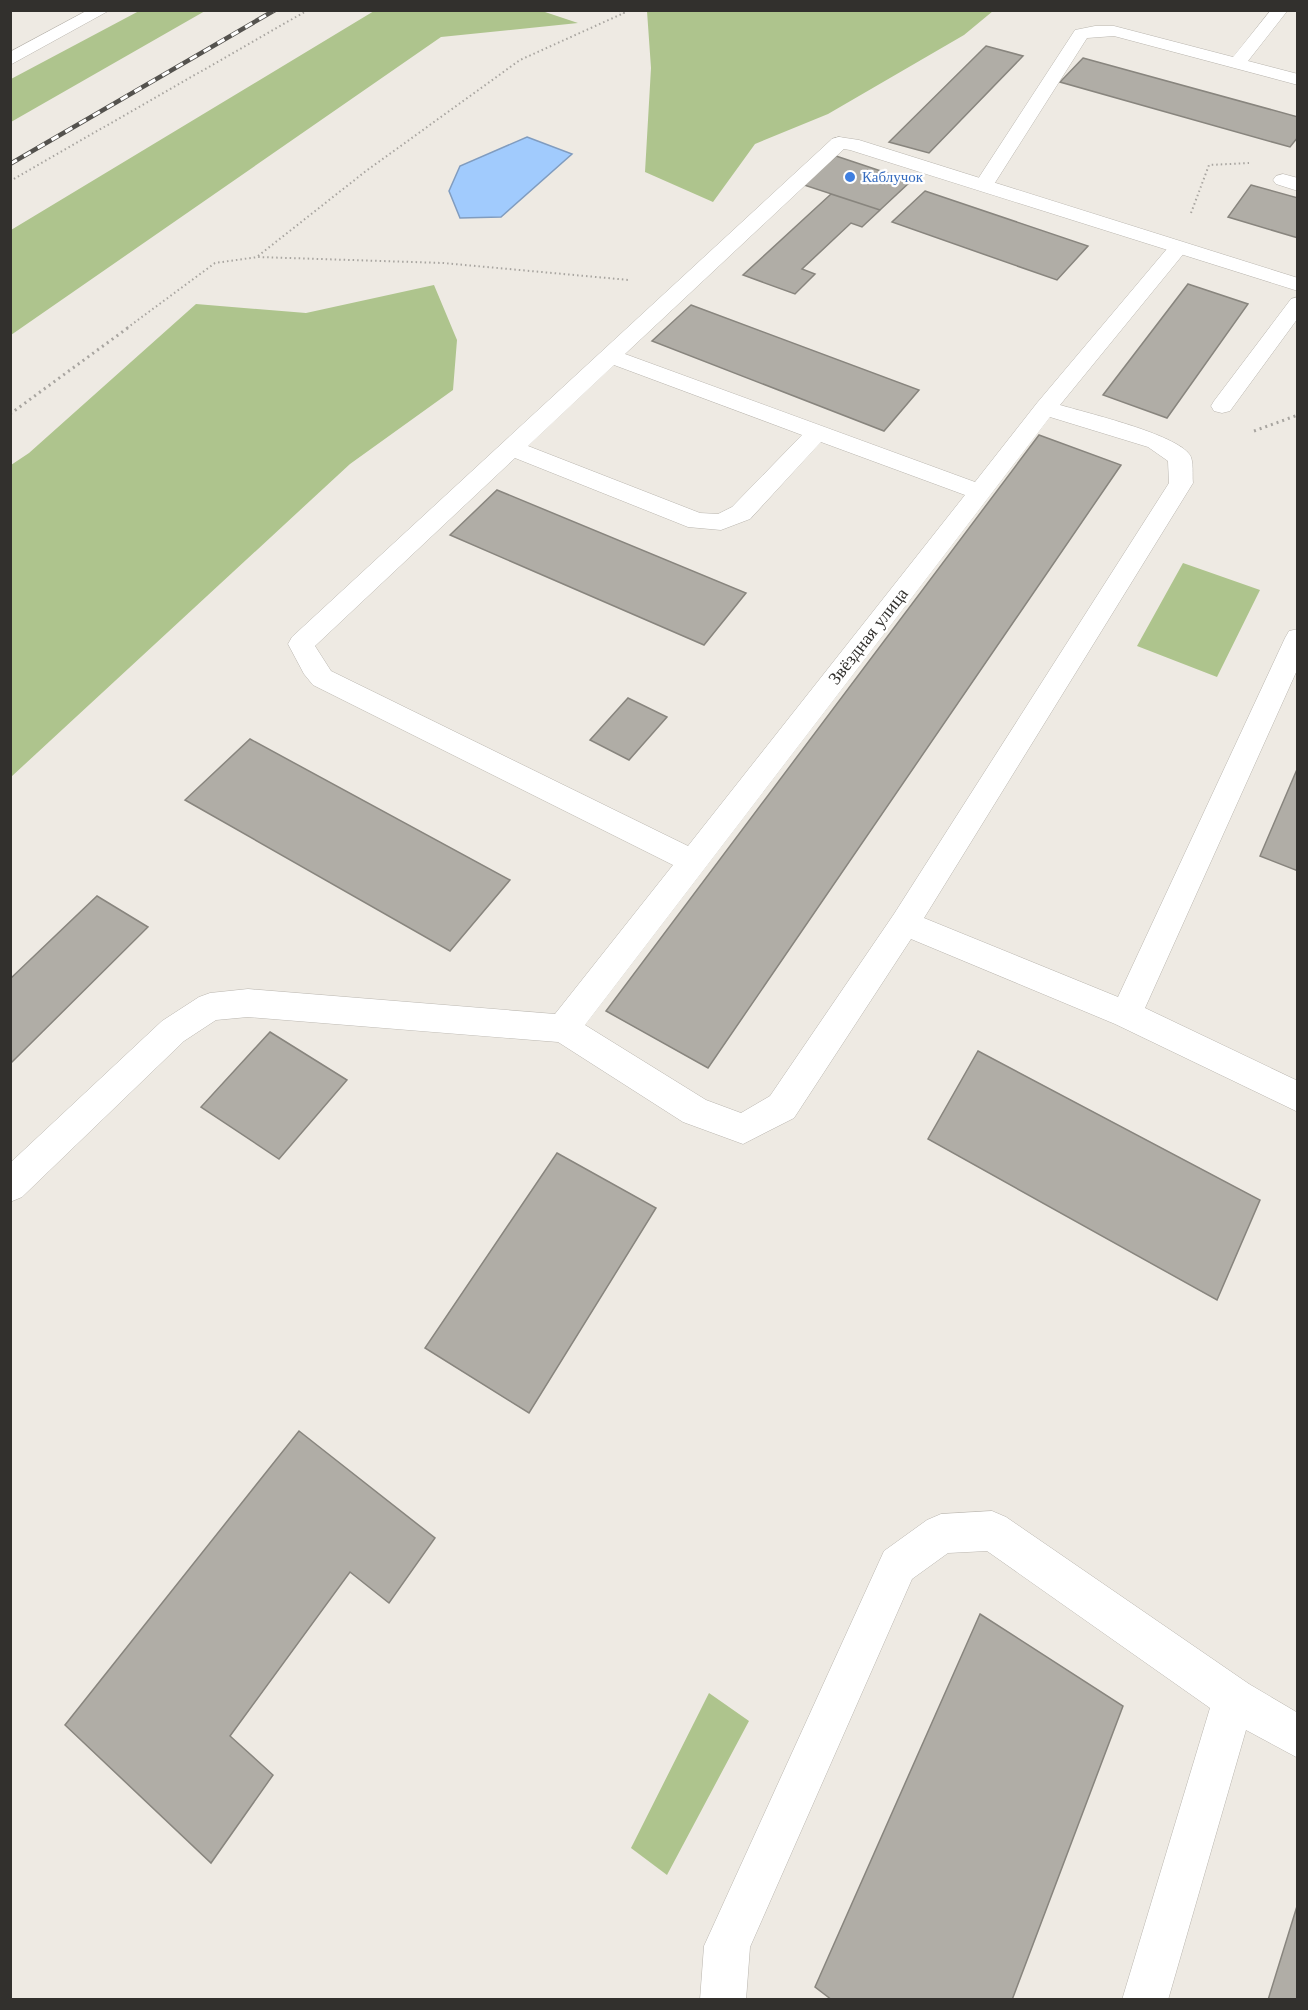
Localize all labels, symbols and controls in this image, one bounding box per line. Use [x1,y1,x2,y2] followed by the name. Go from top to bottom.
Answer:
[862,167,924,186] place label: Каблучок
[843,170,857,184] marker: Каблучок
[823,583,913,689] street label: Звёздная улица

